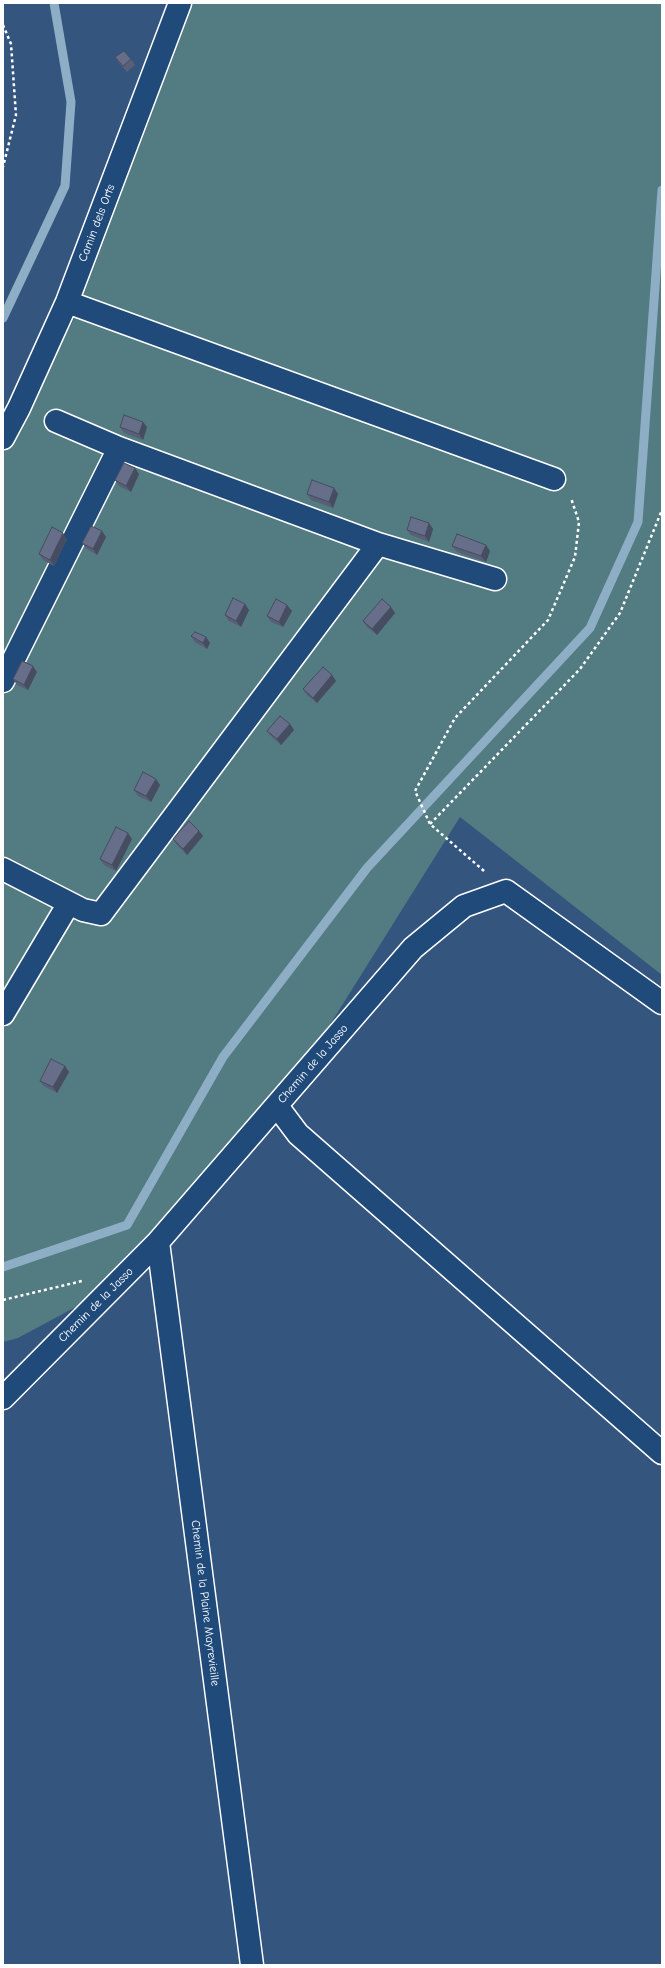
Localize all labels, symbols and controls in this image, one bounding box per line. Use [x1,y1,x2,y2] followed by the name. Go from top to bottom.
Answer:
[76,182,118,264] street label: Camin dels Orts
[275,1021,351,1107] street label: Chemin de la Jasso
[55,1264,137,1346] street label: Chemin de la Jasso
[188,1519,222,1687] street label: Chemin de la Plaine Mayrevieille

